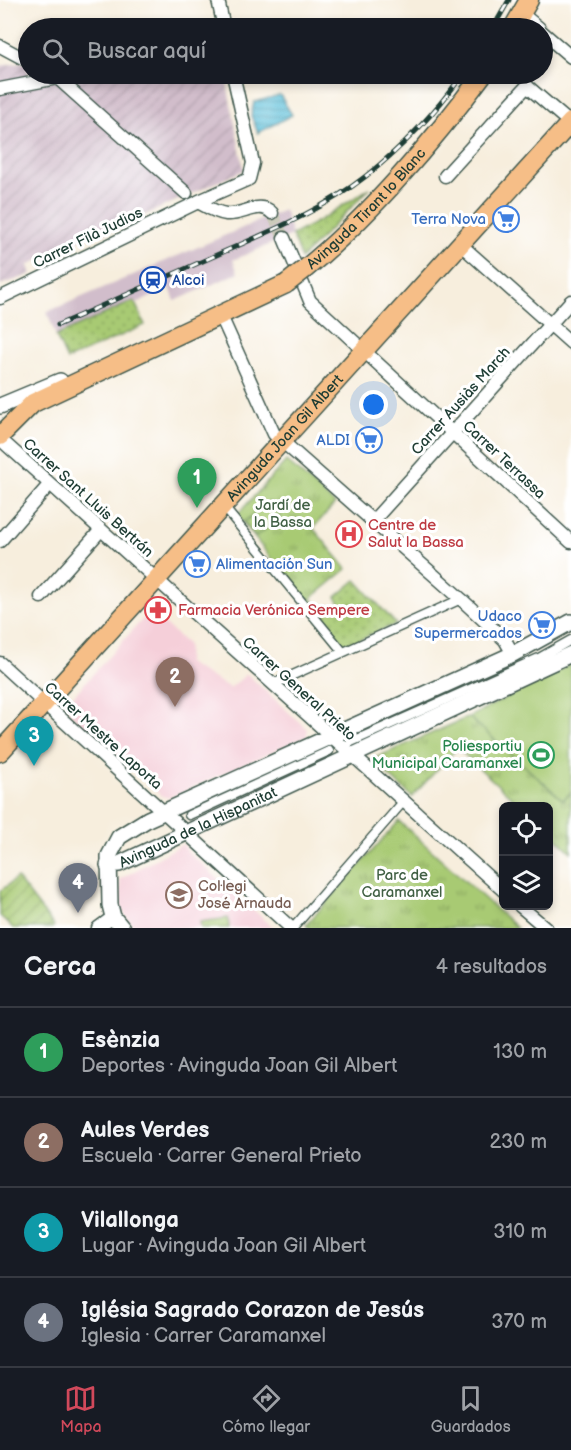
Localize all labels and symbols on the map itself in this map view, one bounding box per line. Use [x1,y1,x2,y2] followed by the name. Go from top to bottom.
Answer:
[302,144,430,273] street label: Avinguda Tirant lo Blanc
[30,203,146,273] street label: Carrer Filà Judios
[491,204,521,234] supermarket icon: Terra Nova
[411,210,486,229] place label: Terra Nova
[138,265,168,295] station icon: Alcoi
[172,271,204,290] place label: Alcoi
[407,343,515,459] street label: Carrer Ausiàs March
[222,370,347,505] street label: Avinguda Joan Gil Albert
[359,390,388,419] your location
[459,417,549,503] street label: Carrer Terrassa
[354,425,384,455] supermarket icon: ALDI
[317,431,350,450] place label: ALDI
[19,434,157,562] street label: Carrer Sant Lluis Bertrán
[178,458,216,508] pin: 1
[254,496,312,532] park label: Jardí de la Bassa
[368,516,464,552] place label: Centre de Salut la Bassa
[334,519,364,549] hospital icon: Centre de Salut la Bassa
[182,549,212,579] supermarket icon: Alimentación Sun
[216,555,333,574] place label: Alimentación Sun
[143,595,173,625] pharmacy icon: Farmacia Verónica Sempere
[178,601,370,620] place label: Farmacia Verónica Sempere
[414,607,523,643] place label: Udaco Supermercados
[527,610,557,640] supermarket icon: Udaco Supermercados
[238,633,360,745] street label: Carrer General Prieto
[156,658,195,707] pin: 2
[40,678,166,794] street label: Carrer Mestre Laporta
[15,716,54,766] pin: 3
[372,737,522,773] place label: Poliesportiu Municipal Caramanxel
[526,740,556,770] sports icon: Poliesportiu Municipal Caramanxel
[116,782,280,872] street label: Avinguda de la Hispanitat
[58,864,98,913] pin: 4
[362,866,442,902] park label: Parc de Caramanxel
[198,877,292,913] place label: Col·legi José Arnauda
[164,880,194,910] school or university icon: Col·legi José Arnauda

